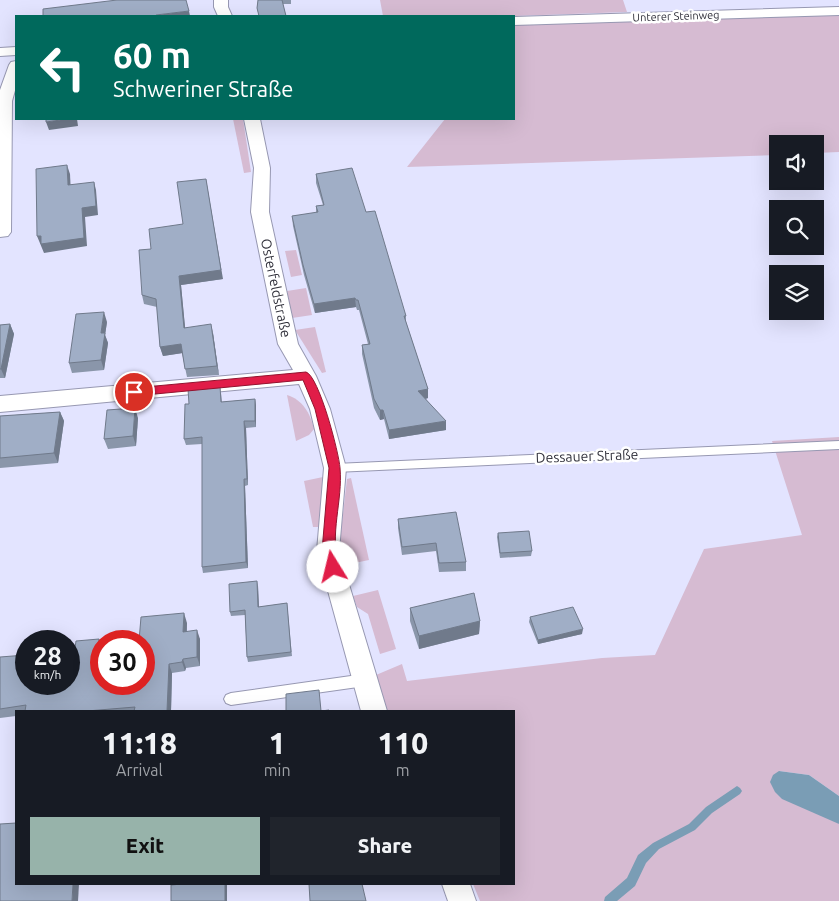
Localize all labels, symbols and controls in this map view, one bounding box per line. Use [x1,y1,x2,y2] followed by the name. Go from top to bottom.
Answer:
[632,8,720,24] street label: Unterer Steinweg
[30,35,95,100] icon: left
[113,35,191,75] text: 60 m
[113,76,293,101] text: Schweriner Straße
[769,135,824,320] map controls
[769,135,824,190] button: sound
[769,200,824,255] button: search
[258,237,294,339] street label: Osterfeldstraße
[769,265,824,320] button: layers
[113,371,155,413] pin
[120,378,148,406] icon: arrive
[535,446,639,466] street label: Dessauer Straße
[306,540,358,592] position arrow
[90,630,155,695] speed limit sign: 30
[33,642,62,670] text: 28
[34,668,61,681] text: km/h
[102,726,177,760] text: 11:18
[269,726,286,760] text: 1
[377,726,428,760] text: 110
[116,761,163,779] text: Arrival
[264,761,291,779] text: min
[396,761,410,779] text: m
[30,817,260,875] button: Exit
[270,817,500,875] button: Share

